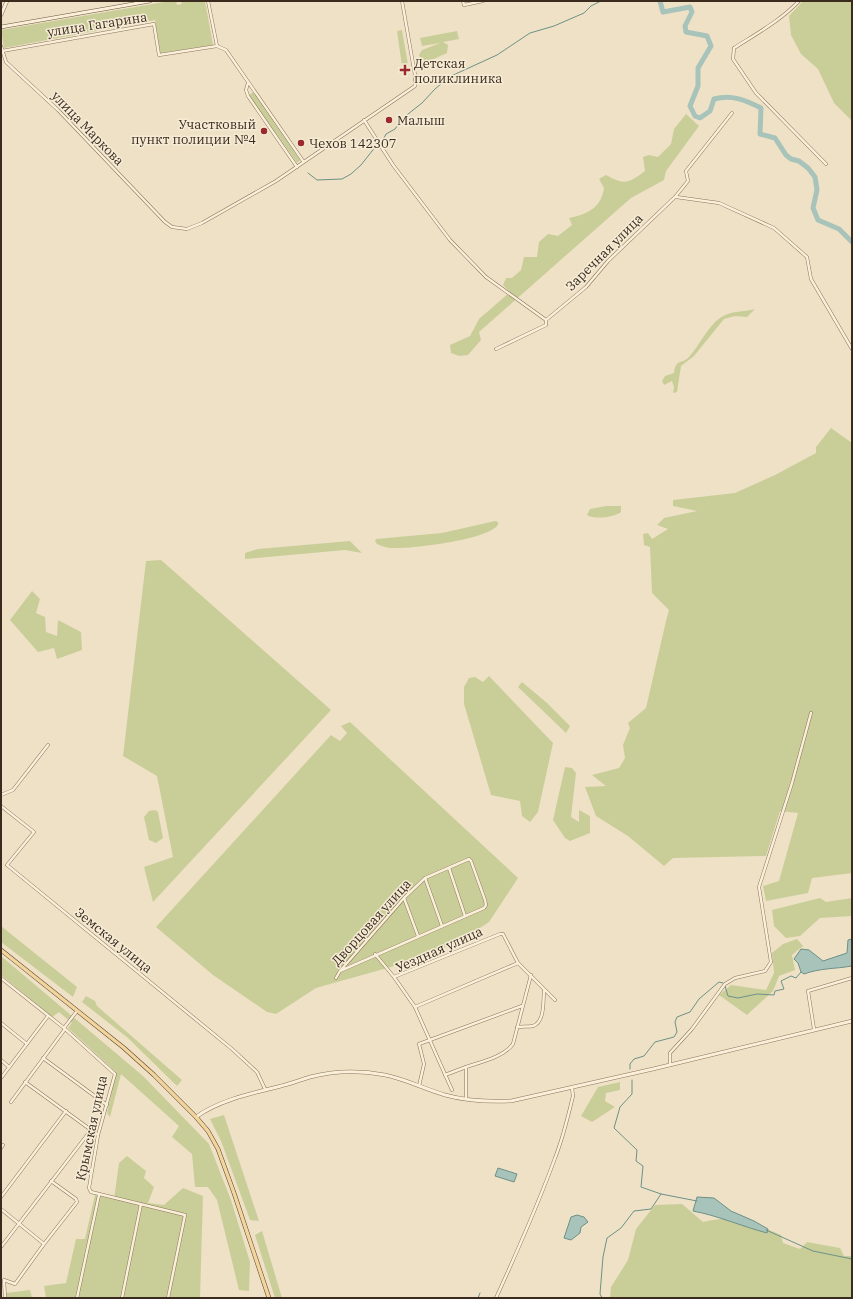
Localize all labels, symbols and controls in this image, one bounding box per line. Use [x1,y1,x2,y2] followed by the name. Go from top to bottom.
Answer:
[46,8,148,41] street label: улица Гагарина
[414,55,502,87] place label: Детская поликлиника
[399,64,411,76] marker: Детская поликлиника
[48,88,127,169] street label: улица Маркова
[397,112,445,129] place label: Малыш
[384,115,394,125] marker: Малыш
[131,116,256,148] place label: Участковый пункт полиции №4
[259,126,269,136] marker: Участковый пункт полиции №4
[309,135,397,152] place label: Чехов 142307
[296,138,306,148] marker: Чехов 142307
[562,210,647,295] street label: Заречная улица
[328,875,415,969] street label: Дворцовая улица
[71,904,156,977] street label: Земская улица
[393,923,485,976] street label: Уездная улица
[72,1074,111,1182] street label: Крымская улица

